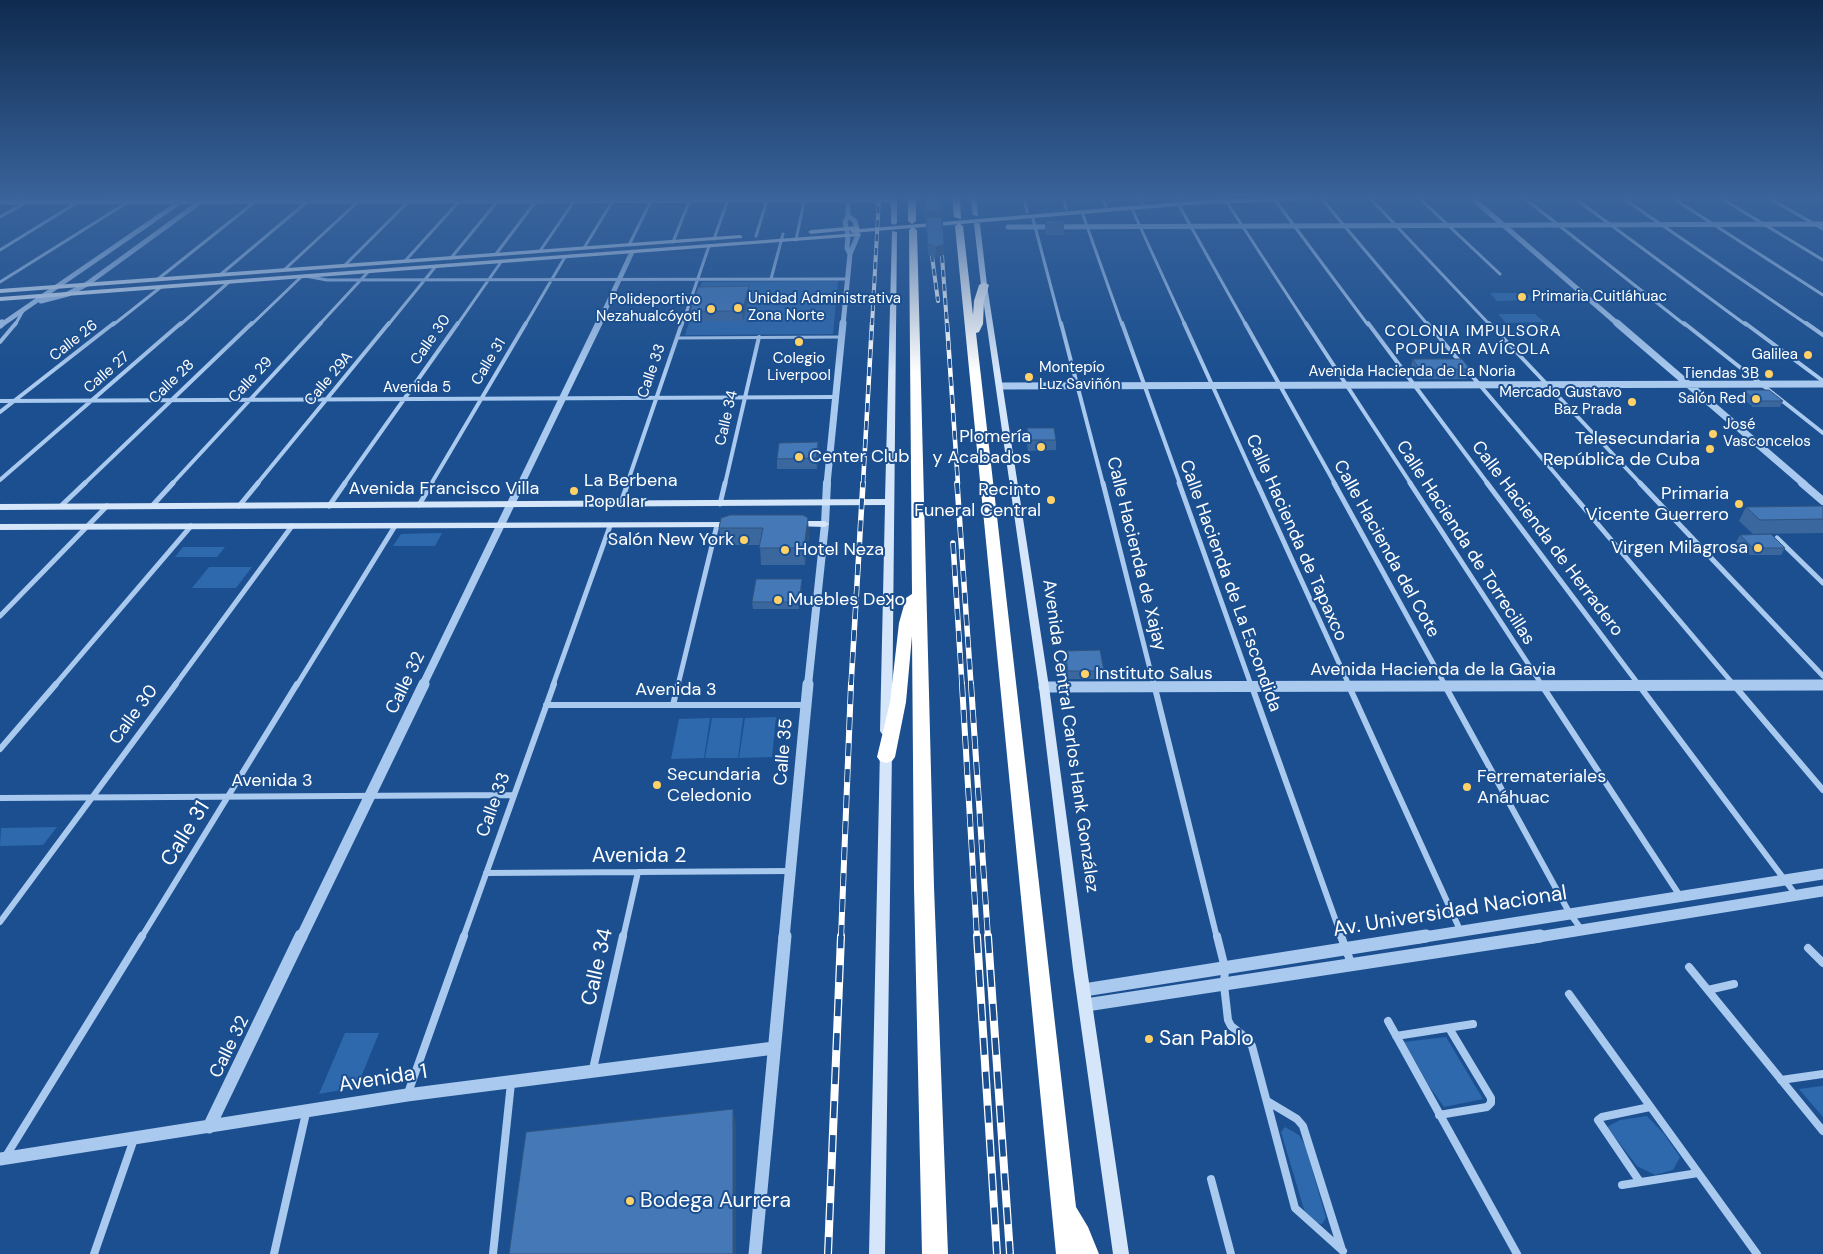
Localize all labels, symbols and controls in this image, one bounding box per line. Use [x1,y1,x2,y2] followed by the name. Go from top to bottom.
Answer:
[1532,288,1667,306] place label: Primaria Cuitláhuac
[748,290,901,325] place label: Unidad Administrativa Zona Norte
[596,291,701,326] place label: Polideportivo Nezahualcóyotl
[1516,291,1528,303] marker: Primaria Cuitláhuac
[732,302,744,314] marker: Unidad Administrativa Zona Norte
[705,303,717,315] marker: Polideportivo Nezahualcóyotl
[407,311,455,369] street label: Calle 30
[46,317,102,365] street label: Calle 26
[1382,322,1564,360] district label: COLONIA IMPULSORA POPULAR AVÍCOLA
[468,335,510,389] street label: Calle 31
[793,336,805,348] marker: Colegio Liverpool
[634,342,670,400] street label: Calle 33
[1752,346,1798,364] place label: Galilea
[81,348,133,398] street label: Calle 27
[301,348,357,410] street label: Calle 29A
[1802,349,1814,361] marker: Galilea
[767,350,831,385] place label: Colegio Liverpool
[225,353,277,407] street label: Calle 29
[146,356,198,408] street label: Calle 28
[1039,359,1121,394] place label: Montepío Luz Saviñón
[1309,363,1515,381] street label: Avenida Hacienda de La Noria
[1683,365,1759,383] place label: Tiendas 3B
[1763,368,1775,380] marker: Tiendas 3B
[1023,371,1035,383] marker: Montepío Luz Saviñón
[383,379,451,397] street label: Avenida 5
[1499,384,1622,419] place label: Mercado Gustavo Baz Prada
[712,389,742,447] street label: Calle 34
[1678,390,1746,408] place label: Salón Red
[1750,393,1762,405] marker: Salón Red
[1626,396,1638,408] marker: Mercado Gustavo Baz Prada
[1723,416,1811,451] place label: José Vasconcelos
[933,426,1031,468] place label: Plomería y Acabados
[1543,428,1700,470] place label: Telesecundaria República de Cuba
[1707,428,1719,440] marker: José Vasconcelos
[1241,431,1351,645] street label: Calle Hacienda de Tapaxco
[1391,437,1539,649] street label: Calle Hacienda de Torrecillas
[1466,437,1628,641] street label: Calle Hacienda de Herradero
[1035,441,1047,453] marker: Plomería y Acabados
[1704,443,1716,455] marker: Telesecundaria República de Cuba
[809,446,909,468] place label: Center Club
[793,451,805,463] marker: Center Club
[1101,455,1171,653] street label: Calle Hacienda de Xajay
[1174,457,1286,715] street label: Calle Hacienda de La Escondida
[1328,457,1444,641] street label: Calle Hacienda del Cote
[584,470,677,512] place label: La Berbena Popular
[349,478,539,500] street label: Avenida Francisco Villa
[914,479,1041,522] place label: Recinto Funeral Central
[1586,483,1729,526] place label: Primaria Vicente Guerrero
[568,485,580,497] marker: La Berbena Popular
[1045,494,1057,506] marker: Recinto Funeral Central
[1733,498,1745,510] marker: Primaria Vicente Guerrero
[608,529,734,551] place label: Salón New York
[738,534,750,546] marker: Salón New York
[1611,537,1748,559] place label: Virgen Milagrosa
[795,539,884,561] place label: Hotel Neza
[1752,542,1764,554] marker: Virgen Milagrosa
[779,544,791,556] marker: Hotel Neza
[1037,578,1103,894] street label: Avenida Central Carlos Hank González
[788,589,905,611] place label: Muebles Deʞo
[772,594,784,606] marker: Muebles Deʞo
[382,648,430,718] street label: Calle 32
[1310,659,1556,681] street label: Avenida Hacienda de la Gavia
[1095,663,1213,685] place label: Instituto Salus
[1079,668,1091,680] marker: Instituto Salus
[635,679,717,701] street label: Avenida 3
[105,681,163,749] street label: Calle 30
[770,718,798,786] street label: Calle 35
[667,764,760,806] place label: Secundaria Celedonio
[1477,766,1606,809] place label: Ferremateriales Anáhuac
[231,770,313,792] street label: Avenida 3
[472,770,516,840] street label: Calle 33
[651,779,663,791] marker: Secundaria Celedonio
[1461,781,1473,793] marker: Ferremateriales Anáhuac
[156,797,216,871] street label: Calle 31
[592,843,686,869] street label: Avenida 2
[1331,881,1569,943] street label: Av. Universidad Nacional
[577,926,619,1008] street label: Calle 34
[206,1012,254,1082] street label: Calle 32
[1159,1026,1254,1052] place label: San Pablo
[1143,1033,1155,1045] marker: San Pablo
[337,1060,429,1098] street label: Avenida 1
[640,1188,791,1214] place label: Bodega Aurrera
[624,1195,636,1207] marker: Bodega Aurrera

